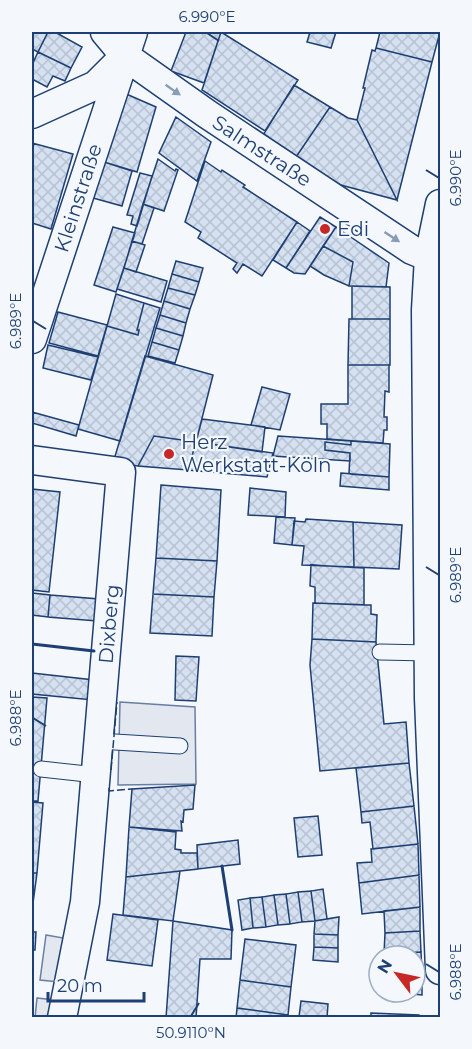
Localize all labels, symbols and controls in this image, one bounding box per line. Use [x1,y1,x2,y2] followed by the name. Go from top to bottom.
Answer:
[178,7,236,26] text: 6.990°E
[164,84,180,96] one-way arrow
[208,110,316,192] street label: Salmstraße
[49,141,107,255] street label: Kleinstraße
[446,149,465,207] text: 6.990°E
[337,217,369,241] place label: Edi
[318,222,332,236] marker: Edi
[384,231,400,242] one-way arrow
[6,293,25,349] text: 6.989°E
[181,430,332,477] place label: Herz Werkstatt-Köln
[162,447,176,461] marker: Herz Werkstatt-Köln
[446,547,465,603] text: 6.989°E
[94,583,124,665] street label: Dixberg
[6,689,25,747] text: 6.988°E
[446,943,465,1001] text: 6.988°E
[367,944,427,1004] north arrow
[373,956,396,977] text: N
[48,965,144,1003] scale bar
[57,975,103,997] text: 20 m
[156,1023,226,1042] text: 50.9110°N

